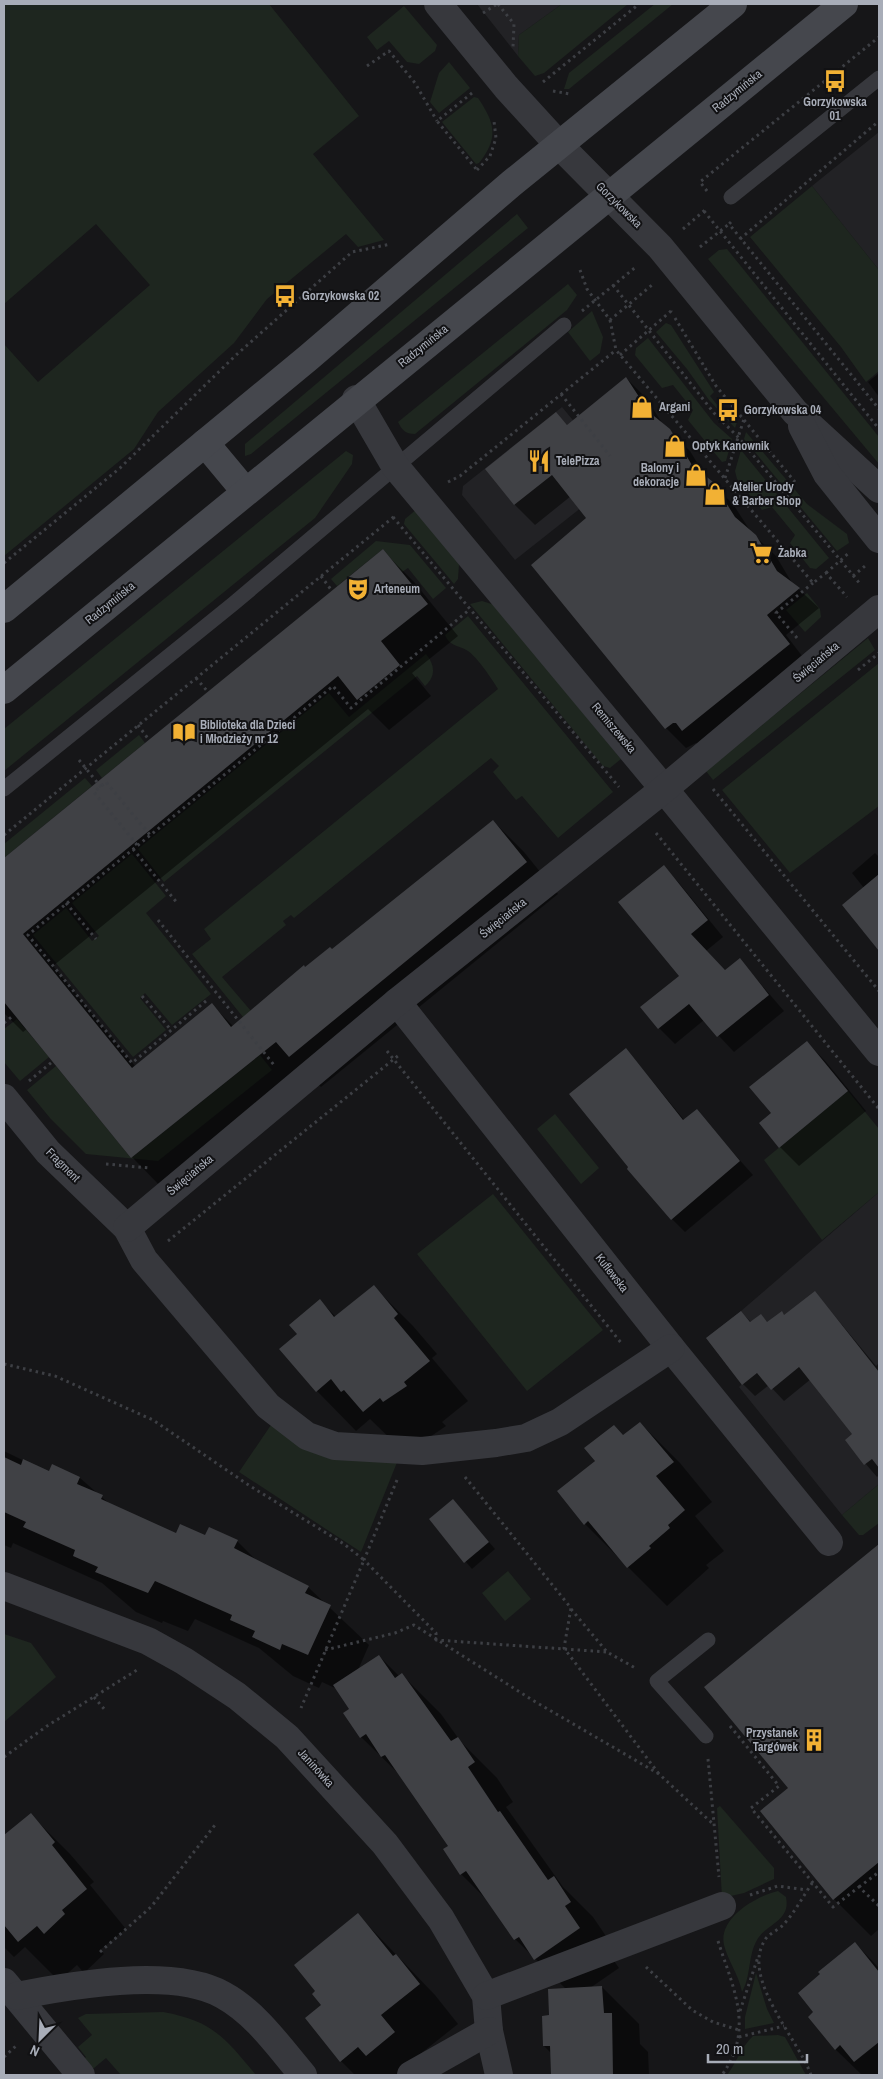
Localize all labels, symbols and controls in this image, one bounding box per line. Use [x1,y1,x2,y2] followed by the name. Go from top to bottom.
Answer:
[709,66,766,116] street label: Radzymińska
[822,68,848,94] bus stop icon: Gorzykowska 01
[803,94,867,124] place label: Gorzykowska 01
[592,178,646,232] street label: Gorzykowska
[272,283,298,309] bus stop icon: Gorzykowska 02
[302,288,380,304] place label: Gorzykowska 02
[395,321,452,371] street label: Radzymińska
[629,394,655,420] shop icon: Argani
[715,397,741,423] bus stop icon: Gorzykowska 04
[659,399,690,415] place label: Argani
[744,402,822,418] place label: Gorzykowska 04
[662,433,688,459] shop icon: Optyk Kanownik
[692,438,770,454] place label: Optyk Kanownik
[526,448,552,474] restaurant icon: TelePizza
[556,453,600,469] place label: TelePizza
[633,460,680,490] place label: Balony i dekoracje
[683,462,709,488] shop icon: Balony i dekoracje
[732,479,801,509] place label: Atelier Urody & Barber Shop
[702,481,728,507] shop icon: Atelier Urody & Barber Shop
[748,540,774,566] supermarket icon: Żabka
[778,545,807,561] place label: Żabka
[345,576,371,602] theatre icon: Arteneum
[82,578,139,628] street label: Radzymińska
[374,581,420,597] place label: Arteneum
[789,638,843,686] street label: Święciańska
[588,699,640,757] street label: Remiszewska
[200,717,295,747] place label: Biblioteka dla Dzieci i Młodzieży nr 12
[171,719,197,745] library icon: Biblioteka dla Dzieci i Młodzieży nr 12
[476,894,530,942] street label: Święciańska
[42,1144,84,1186] street label: Fragment
[163,1151,217,1199] street label: Święciańska
[592,1250,632,1296] street label: Kuflewska
[746,1725,799,1755] place label: Przystanek Targówek
[801,1727,827,1753] building icon: Przystanek Targówek
[294,1745,338,1791] street label: Janinówka
[15,2014,65,2064] north arrow
[708,2032,807,2064] scale bar
[716,2038,743,2059] text: 20 m
[27,2041,42,2061] text: N

